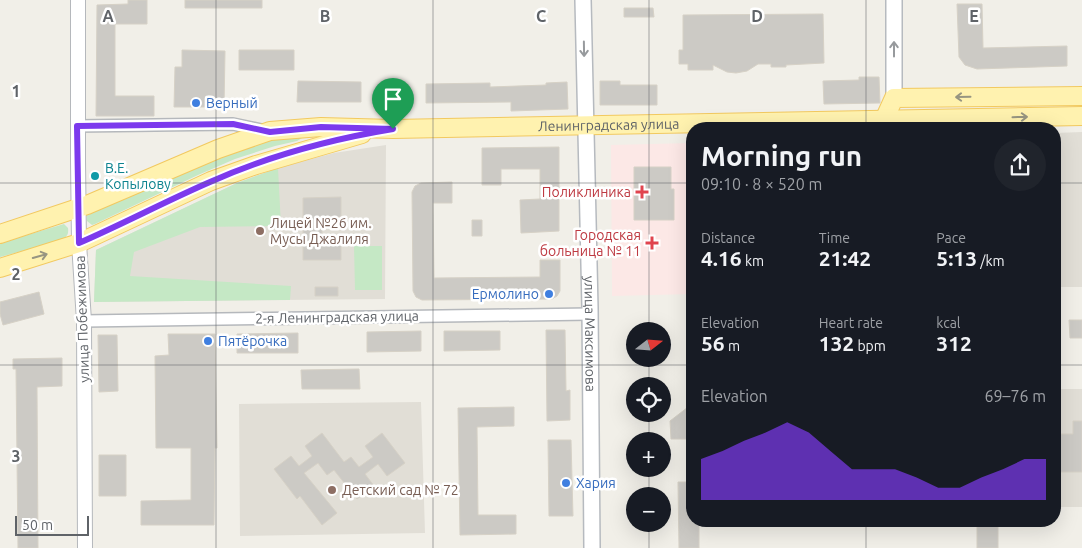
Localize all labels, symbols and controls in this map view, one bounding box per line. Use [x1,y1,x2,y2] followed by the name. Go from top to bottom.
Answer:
[102,7,114,25] text: A
[320,7,330,25] text: B
[536,7,546,25] text: C
[751,7,763,25] text: D
[969,7,979,25] text: E
[580,40,589,56] one-way arrow
[889,42,899,58] one-way arrow
[372,78,414,129] pin
[11,82,21,100] text: 1
[379,85,407,113] icon: arrive
[956,93,972,102] one-way arrow
[206,95,258,111] place label: Верный
[190,97,202,109] marker: Верный
[1012,112,1028,122] one-way arrow
[538,116,679,134] street label: Ленинградская улица
[994,139,1046,191] button: share
[701,140,862,171] text: Morning run
[105,160,171,192] place label: В.Е. Копылову
[89,170,101,182] marker: В.Е. Копылову
[701,175,822,193] text: 09:10 · 8 × 520 m
[542,184,631,200] place label: Поликлиника
[635,185,649,199] marker: Поликлиника
[270,215,372,247] place label: Лицей №26 им. Мусы Джалиля
[254,225,266,237] marker: Лицей №26 им. Мусы Джалиля
[540,227,641,259] place label: Городская больница № 11
[701,230,755,246] text: Distance
[819,230,850,246] text: Time
[936,230,966,246] text: Pace
[645,236,659,250] marker: Городская больница № 11
[701,246,742,270] text: 4.16
[819,246,871,270] text: 21:42
[936,246,977,270] text: 5:13
[31,250,47,260] one-way arrow
[742,253,764,269] text: km
[977,253,1005,269] text: /km
[72,255,92,383] street label: улица Побежимова
[11,265,21,283] text: 2
[581,276,599,392] street label: улица Максимова
[472,286,539,302] place label: Ермолино
[543,288,555,300] marker: Ермолино
[255,308,419,326] street label: 2-я Ленинградская улица
[701,315,759,331] text: Elevation
[819,315,883,331] text: Heart rate
[936,315,961,331] text: kcal
[626,322,671,368] north arrow
[626,322,671,532] map controls
[701,331,725,355] text: 56
[819,331,854,355] text: 132
[936,331,972,355] text: 312
[218,333,287,349] place label: Пятёрочка
[202,335,214,347] marker: Пятёрочка
[725,338,740,354] text: m
[854,338,886,354] text: bpm
[626,377,671,422] button: locate
[701,387,768,405] text: Elevation
[984,387,1046,405] text: 69–76 m
[626,432,671,477] button: +
[11,447,21,465] text: 3
[576,475,616,491] place label: Хария
[560,477,572,489] marker: Хария
[342,482,459,498] place label: Детский сад № 72
[326,484,338,496] marker: Детский сад № 72
[626,487,671,532] button: −
[15,513,89,536] scale bar
[22,517,53,533] text: 50 m

